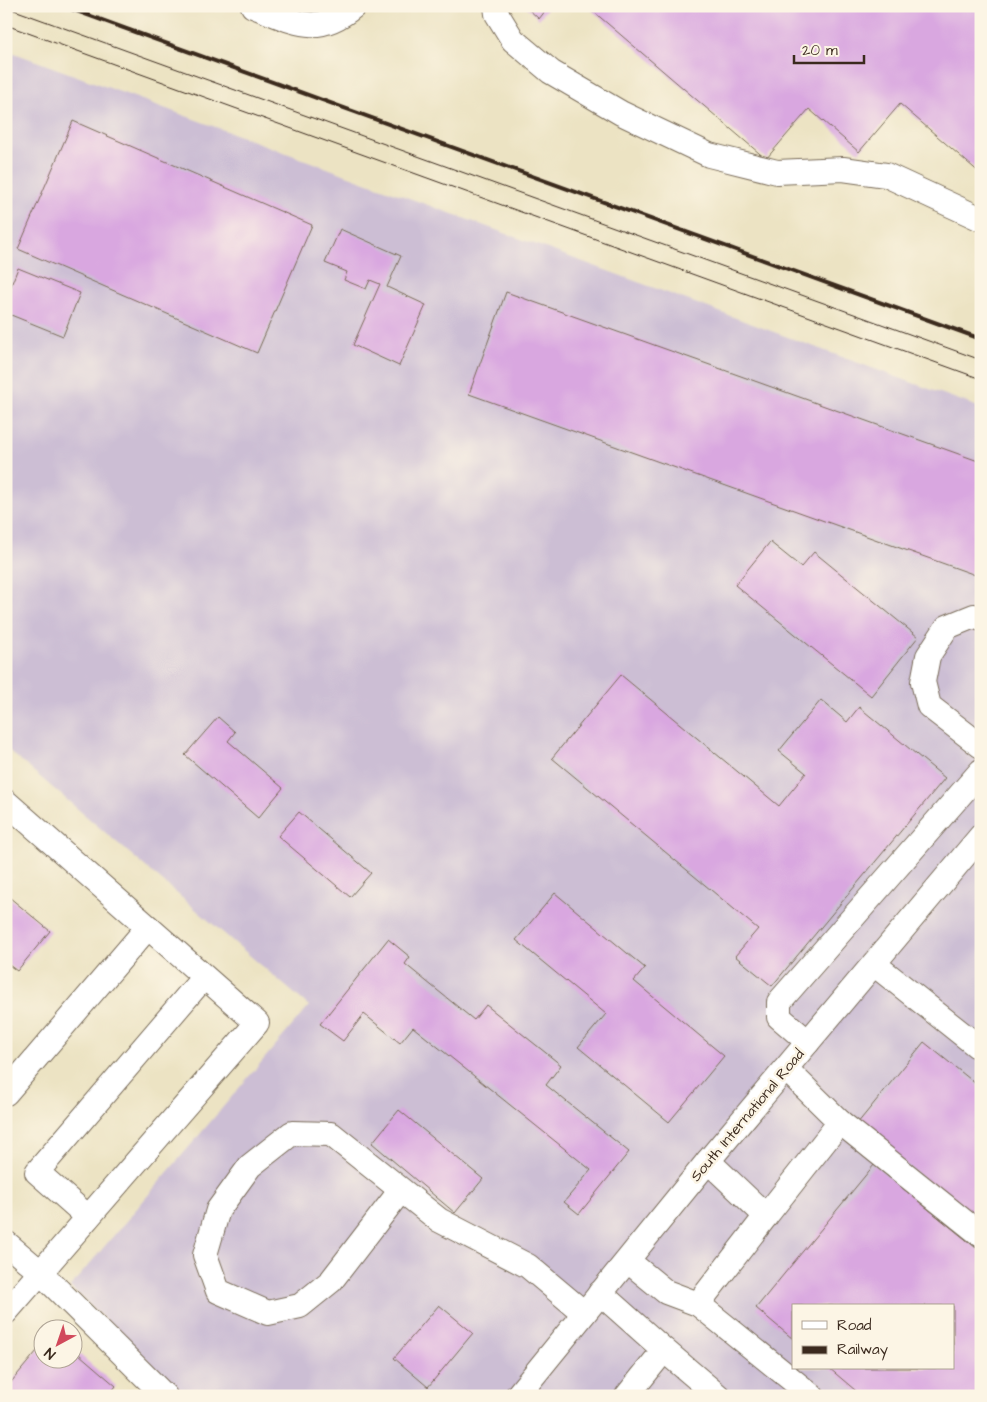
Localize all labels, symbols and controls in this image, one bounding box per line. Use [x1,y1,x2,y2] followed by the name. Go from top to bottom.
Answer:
[794,32,864,64] scale bar
[802,40,838,61] text: 20 m
[686,1044,809,1186] street label: South International Road
[792,1304,954,1370] legend
[837,1315,872,1336] text: Road
[32,1320,82,1370] north arrow
[837,1339,888,1361] text: Railway
[40,1343,60,1364] text: N

